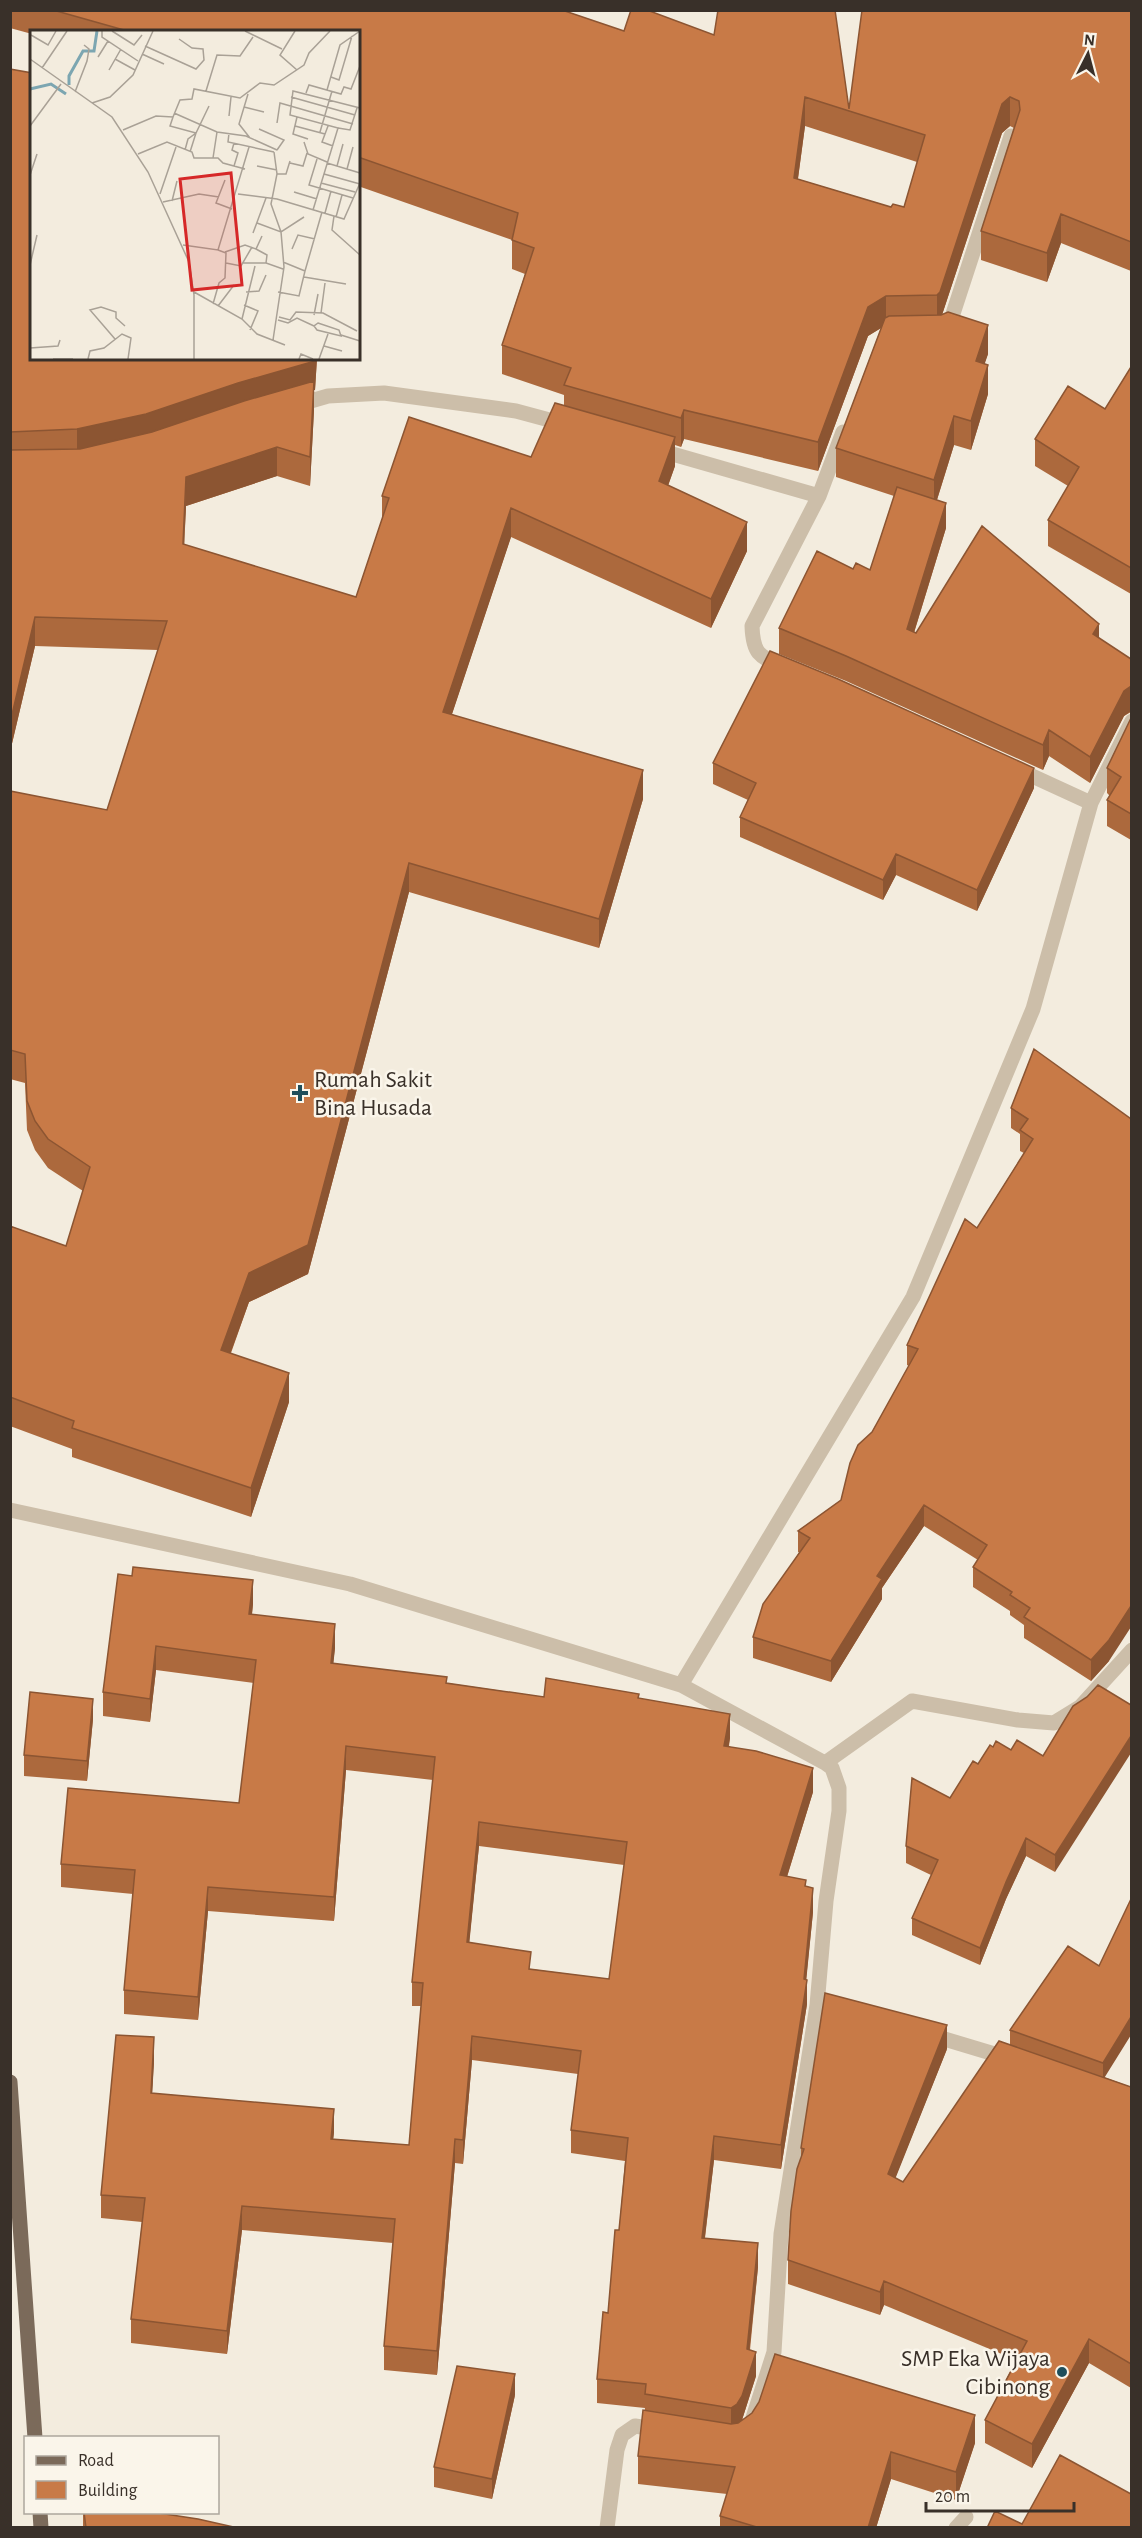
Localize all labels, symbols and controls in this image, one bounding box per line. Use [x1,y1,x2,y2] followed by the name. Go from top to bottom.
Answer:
[1058,24,1118,84] north arrow
[30,30,360,360] inset map
[1083,32,1096,49] text: N
[314,1068,432,1120] place label: Rumah Sakit Bina Husada
[291,1084,309,1102] marker: Rumah Sakit Bina Husada
[901,2347,1050,2399] place label: SMP Eka Wijaya Cibinong
[1055,2365,1069,2379] marker: SMP Eka Wijaya Cibinong
[24,2436,219,2514] legend
[78,2452,114,2470] text: Road
[926,2475,1074,2513] scale bar
[78,2482,138,2500] text: Building
[935,2488,970,2506] text: 20 m

